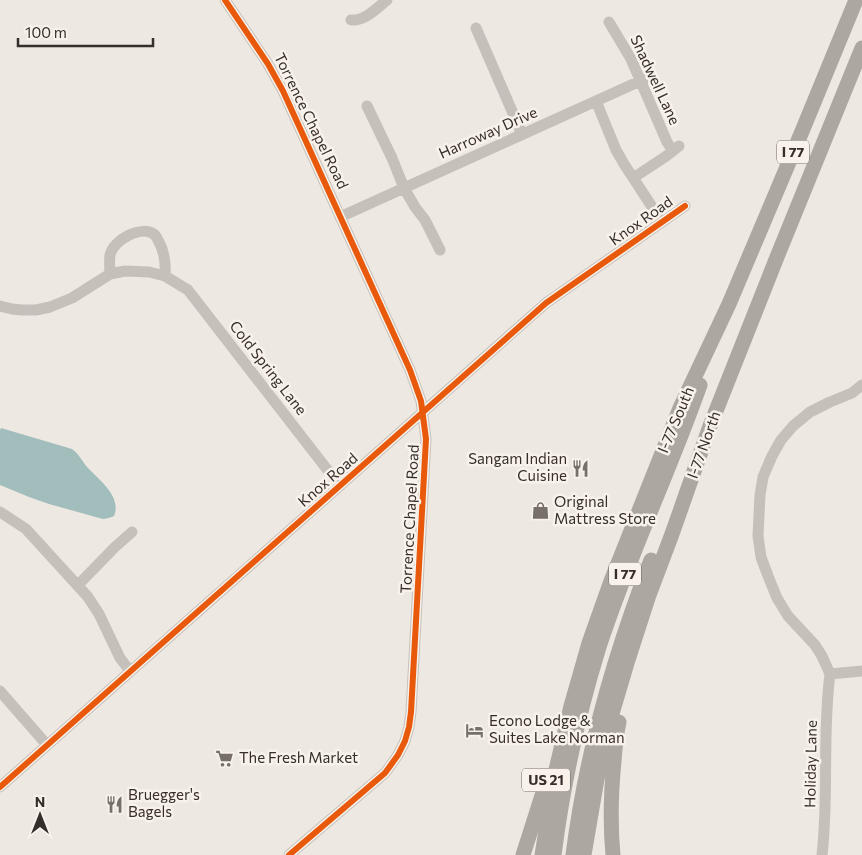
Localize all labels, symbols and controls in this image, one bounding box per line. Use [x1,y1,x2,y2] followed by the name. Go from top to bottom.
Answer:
[18,15,152,47] scale bar
[25,23,67,41] text: 100 m
[627,32,685,127] street label: Shadwell Lane
[271,50,353,192] street label: Torrence Chapel Road
[436,102,540,162] street label: Harroway Drive
[777,140,809,163] road number: I 77
[605,192,676,249] street label: Knox Road
[226,317,311,418] street label: Cold Spring Lane
[653,384,697,455] street label: I-77 South
[683,409,724,481] street label: I-77 North
[396,444,422,594] street label: Torrence Chapel Road
[294,448,361,510] street label: Knox Road
[468,449,567,484] place label: Sangam Indian Cuisine
[571,458,591,478] restaurant icon: Sangam Indian Cuisine
[554,492,656,527] place label: Original Mattress Store
[530,501,550,521] shop icon: Original Mattress Store
[609,562,641,586] road number: I 77
[489,711,624,746] place label: Econo Lodge & Suites Lake Norman
[465,720,485,740] hotel icon: Econo Lodge & Suites Lake Norman
[800,720,820,808] street label: Holiday Lane
[215,748,235,768] supermarket icon: The Fresh Market
[239,748,358,766] place label: The Fresh Market
[522,768,570,792] road number: US 21
[128,785,200,820] place label: Bruegger's Bagels
[15,790,65,840] north arrow
[35,793,45,810] text: N
[104,794,124,814] restaurant icon: Bruegger's Bagels

